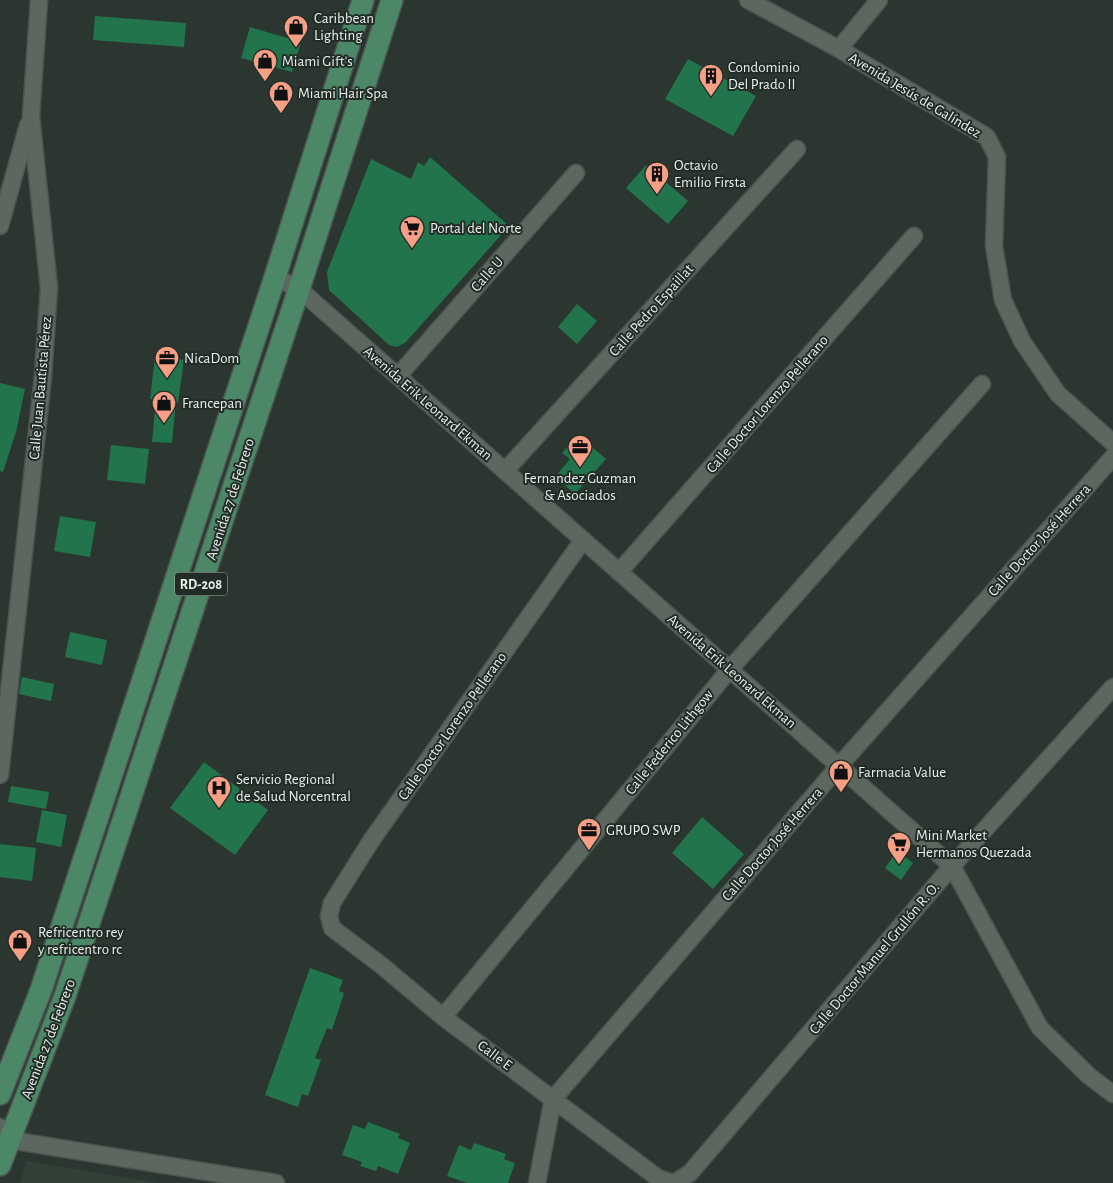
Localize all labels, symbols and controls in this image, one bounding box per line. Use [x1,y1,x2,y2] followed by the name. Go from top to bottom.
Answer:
[314,11,374,43] place label: Caribbean Lighting
[283,14,309,48] shop icon: Caribbean Lighting
[252,48,278,82] shop icon: Miami Gift's
[846,50,983,141] street label: Avenida Jesús de Galíndez
[282,54,353,69] place label: Miami Gift's
[728,60,800,92] place label: Condominio Del Prado II
[698,63,724,97] building icon: Condominio Del Prado II
[268,80,294,114] shop icon: Miami Hair Spa
[298,86,388,101] place label: Miami Hair Spa
[674,158,746,190] place label: Octavio Emilio Firsta
[644,161,670,195] building icon: Octavio Emilio Firsta
[399,215,425,249] supermarket icon: Portal del Norte
[430,221,522,236] place label: Portal del Norte
[468,254,506,295] street label: Calle U
[606,261,697,359] street label: Calle Pedro Espaillat
[27,316,54,460] street label: Calle Juan Bautista Pérez
[704,333,831,476] street label: Calle Doctor Lorenzo Pellerano
[360,344,495,463] street label: Avenida Erik Leonard Ekman
[154,345,180,379] office icon: NicaDom
[184,351,239,366] place label: NicaDom
[151,390,177,424] shop icon: Francepan
[182,396,242,411] place label: Francepan
[567,434,593,468] office icon: Fernandez Guzman & Asociados
[204,436,257,562] street label: Avenida 27 de Febrero
[524,471,636,503] place label: Fernandez Guzman & Asociados
[985,481,1094,599] street label: Calle Doctor José Herrera
[175,572,227,596] road number: RD-208
[664,612,799,731] street label: Avenida Erik Leonard Ekman
[395,649,509,803] street label: Calle Doctor Lorenzo Pellerano
[623,687,716,798] street label: Calle Federico Lithgow
[828,759,854,793] shop icon: Farmacia Value
[858,765,946,780] place label: Farmacia Value
[236,772,351,804] place label: Servicio Regional de Salud Norcentral
[206,775,232,809] hospital icon: Servicio Regional de Salud Norcentral
[719,785,826,904] street label: Calle Doctor José Herrera
[576,817,602,851] office icon: GRUPO SWP
[606,823,681,838] place label: GRUPO SWP
[916,828,1032,860] place label: Mini Market Hermanos Quezada
[886,831,912,865] supermarket icon: Mini Market Hermanos Quezada
[807,880,942,1037] street label: Calle Doctor Manuel Grullón R. O.
[37,925,124,957] place label: Refricentro rey y refricentro rc
[7,928,33,962] shop icon: Refricentro rey y refricentro rc
[19,977,78,1101] street label: Avenida 27 de Febrero
[475,1038,515,1073] street label: Calle E

